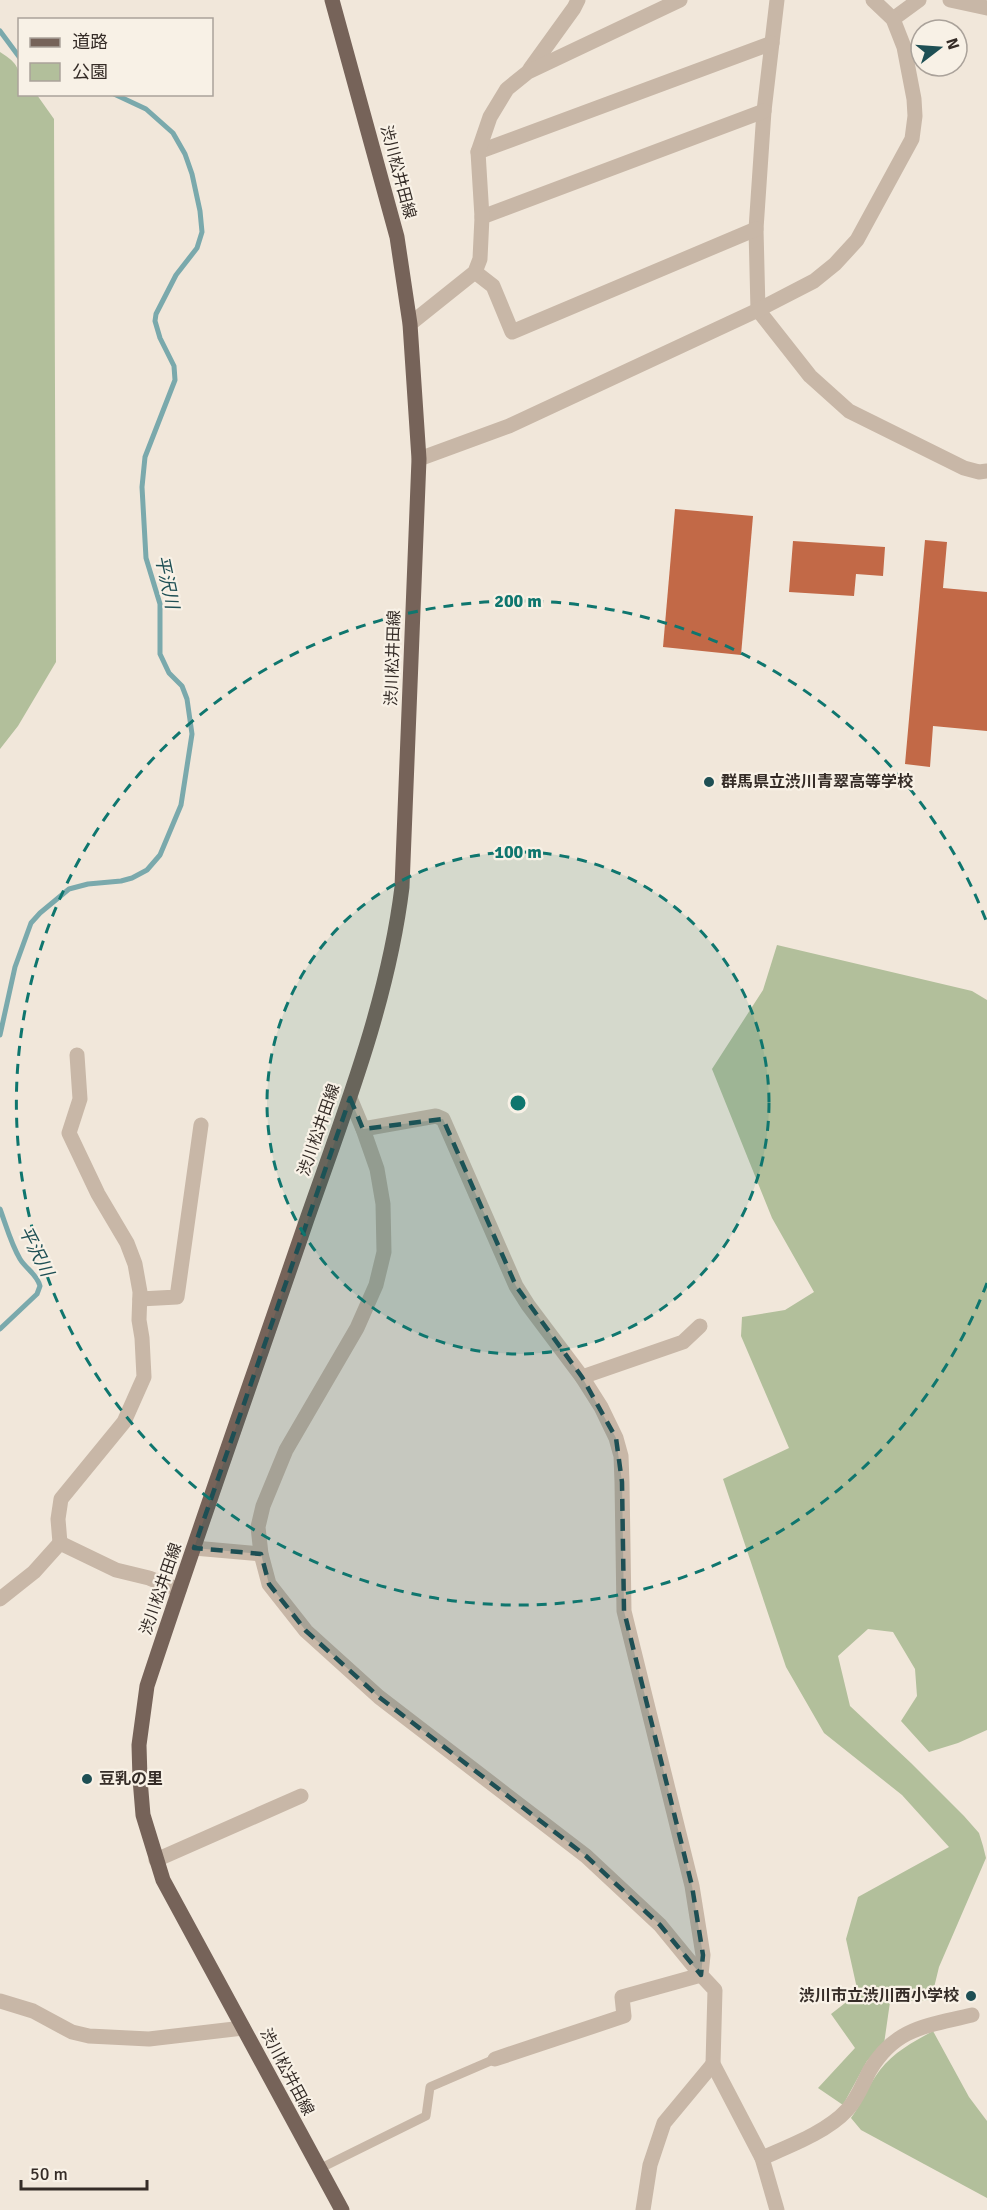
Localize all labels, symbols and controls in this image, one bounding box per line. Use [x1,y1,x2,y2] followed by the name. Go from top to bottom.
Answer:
[18,18,213,96] legend
[909,18,969,78] north arrow
[72,31,108,53] text: 道路
[941,36,964,52] text: N
[72,61,108,83] text: 公園
[376,123,420,221] street label: 渋川松井田線
[151,553,184,613] water label: 平沢川
[494,590,542,612] text: 200 m
[381,610,405,706] street label: 渋川松井田線
[721,772,913,792] place label: 群馬県立渋川青翠高等学校
[702,775,716,789] marker: 群馬県立渋川青翠高等学校
[494,841,542,863] text: 100 m
[294,1081,344,1179] street label: 渋川松井田線
[508,1093,528,1113] centre of rings
[14,1222,59,1282] water label: 平沢川
[136,1540,186,1638] street label: 渋川松井田線
[99,1769,163,1789] place label: 豆乳の里
[80,1772,94,1786] marker: 豆乳の里
[799,1986,959,2006] place label: 渋川市立渋川西小学校
[964,1989,978,2003] marker: 渋川市立渋川西小学校
[256,2025,318,2119] street label: 渋川松井田線
[21,2153,147,2191] scale bar
[30,2163,68,2185] text: 50 m

